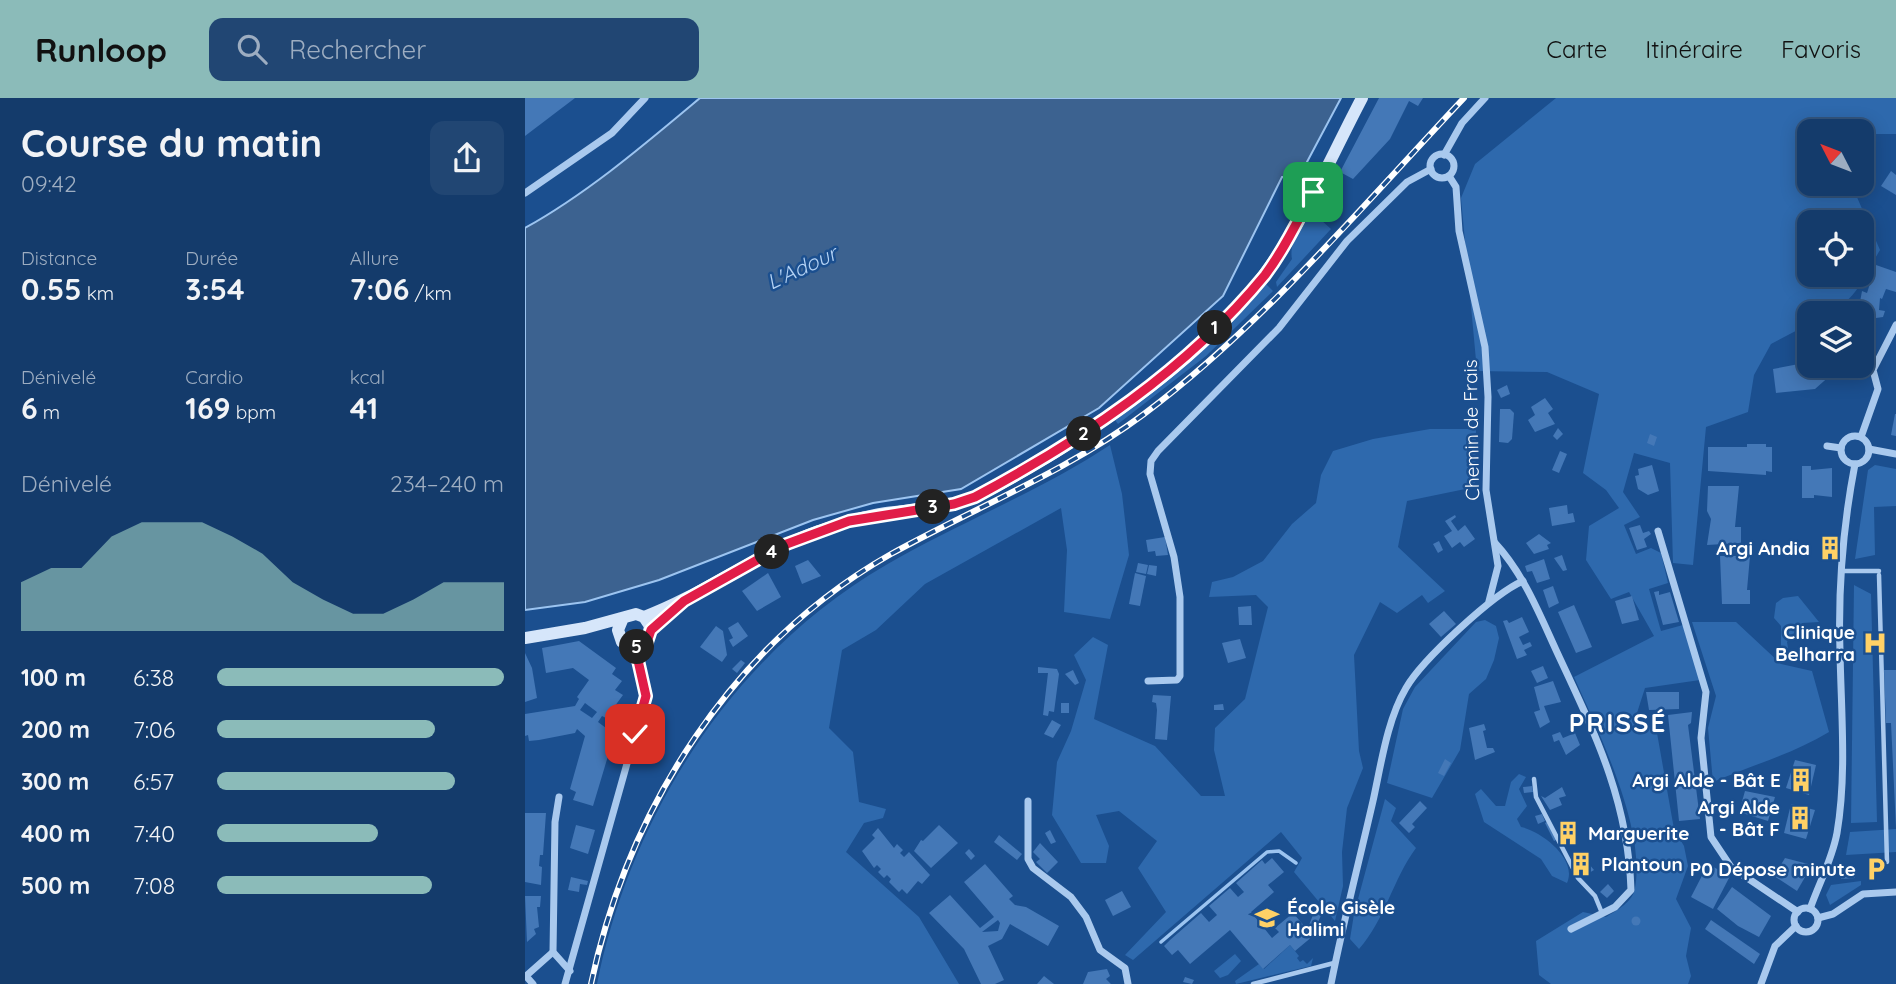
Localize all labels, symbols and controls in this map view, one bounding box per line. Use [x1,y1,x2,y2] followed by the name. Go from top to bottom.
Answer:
[209,18,699,81] search box
[35,29,167,70] text: Runloop
[233,30,271,68] icon: search
[289,33,426,66] text: Rechercher
[1546,34,1607,64] text: Carte
[1645,34,1743,64] text: Itinéraire
[1781,34,1861,64] text: Favoris
[21,119,322,167] text: Course du matin
[1797,119,1874,196] north arrow
[1797,119,1874,378] map controls
[430,121,504,195] button: share
[1283,162,1343,222] pin
[21,169,77,198] text: 09:42
[1294,173,1332,211] icon: arrive
[1797,210,1874,287] button: locate
[762,238,843,295] water label: L'Adour
[21,246,97,270] text: Distance
[185,246,238,270] text: Durée
[350,246,399,270] text: Allure
[21,270,81,308] text: 0.55
[185,270,245,308] text: 3:54
[350,270,409,308] text: 7:06
[81,281,114,305] text: km
[409,281,452,305] text: /km
[1797,301,1874,378] button: layers
[1197,310,1233,345] pin: 1
[1211,315,1218,339] text: 1
[1458,359,1484,501] street label: Chemin de Frais
[21,365,96,389] text: Dénivelé
[185,365,243,389] text: Cardio
[350,365,385,389] text: kcal
[21,389,38,427] text: 6
[185,389,231,427] text: 169
[350,389,378,427] text: 41
[38,400,60,424] text: m
[231,400,276,424] text: bpm
[1067,416,1101,452] pin: 2
[1078,421,1089,445] text: 2
[21,469,112,498] text: Dénivelé
[390,469,504,498] text: 234–240 m
[915,490,951,524] pin: 3
[927,494,938,518] text: 3
[755,534,789,570] pin: 4
[1816,534,1844,562] building icon: Argi Andia
[1716,536,1810,560] place label: Argi Andia
[766,539,777,563] text: 4
[1775,620,1855,666] place label: Clinique Belharra
[1861,629,1889,657] hospital icon: Clinique Belharra
[619,630,655,664] pin: 5
[631,634,642,658] text: 5
[21,663,86,692] text: 100 m
[133,663,174,692] text: 6:38
[605,704,665,764] pin
[1569,706,1667,739] district label: PRISSÉ
[21,715,90,744] text: 200 m
[133,715,175,744] text: 7:06
[616,715,654,753] icon: check
[1787,766,1815,794] building icon: Argi Alde - Bât E
[21,767,89,796] text: 300 m
[133,767,174,796] text: 6:57
[1632,768,1781,792] place label: Argi Alde - Bât E
[1698,795,1780,841] place label: Argi Alde - Bât F
[1786,804,1814,832] building icon: Argi Alde - Bât F
[21,819,90,848] text: 400 m
[133,819,175,848] text: 7:40
[1554,819,1582,847] building icon: Marguerite
[1588,821,1689,845] place label: Marguerite
[1567,850,1595,878] building icon: Plantoun
[1601,852,1683,876] place label: Plantoun
[1862,855,1890,883] parking icon: P0 Dépose minute
[1690,857,1856,881] place label: P0 Dépose minute
[21,871,90,900] text: 500 m
[133,871,175,900] text: 7:08
[1287,895,1395,941] place label: École Gisèle Halimi
[1253,904,1281,932] school or university icon: École Gisèle Halimi

